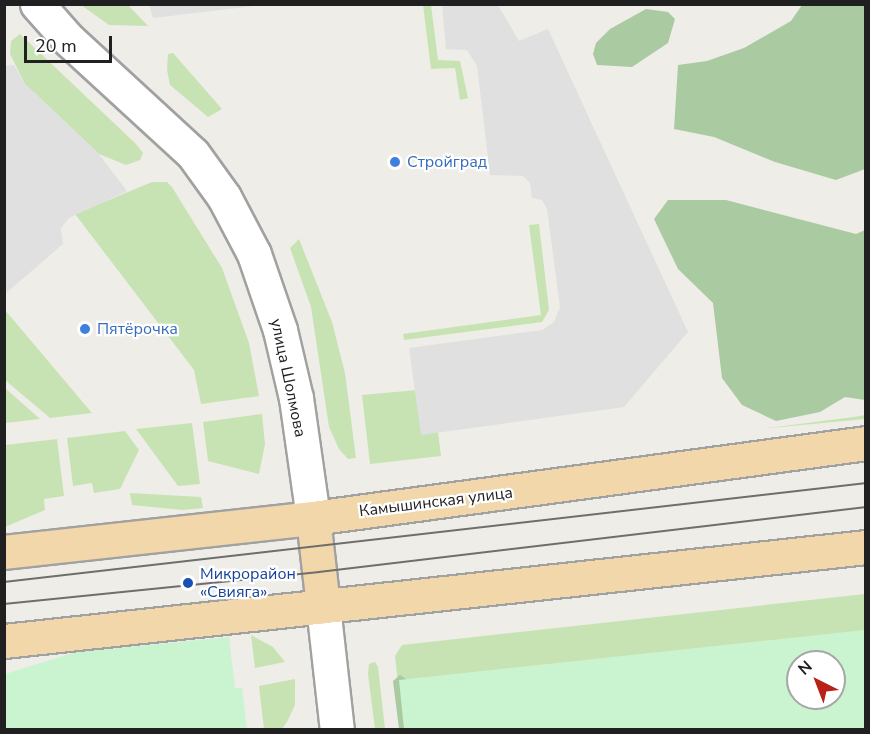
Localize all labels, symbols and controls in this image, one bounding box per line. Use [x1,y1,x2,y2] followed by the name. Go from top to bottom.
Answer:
[27,24,116,62] scale bar
[35,34,77,58] text: 20 m
[407,152,487,172] place label: Стройград
[388,155,402,169] marker: Стройград
[266,317,310,439] street label: улица Шолмова
[97,319,178,339] place label: Пятёрочка
[78,322,92,336] marker: Пятёрочка
[358,483,514,521] street label: Камышинская улица
[200,564,296,602] place label: Микрорайон «Свияга»
[181,576,195,590] marker: Микрорайон «Свияга»
[786,650,846,710] north arrow
[793,656,817,680] text: N

